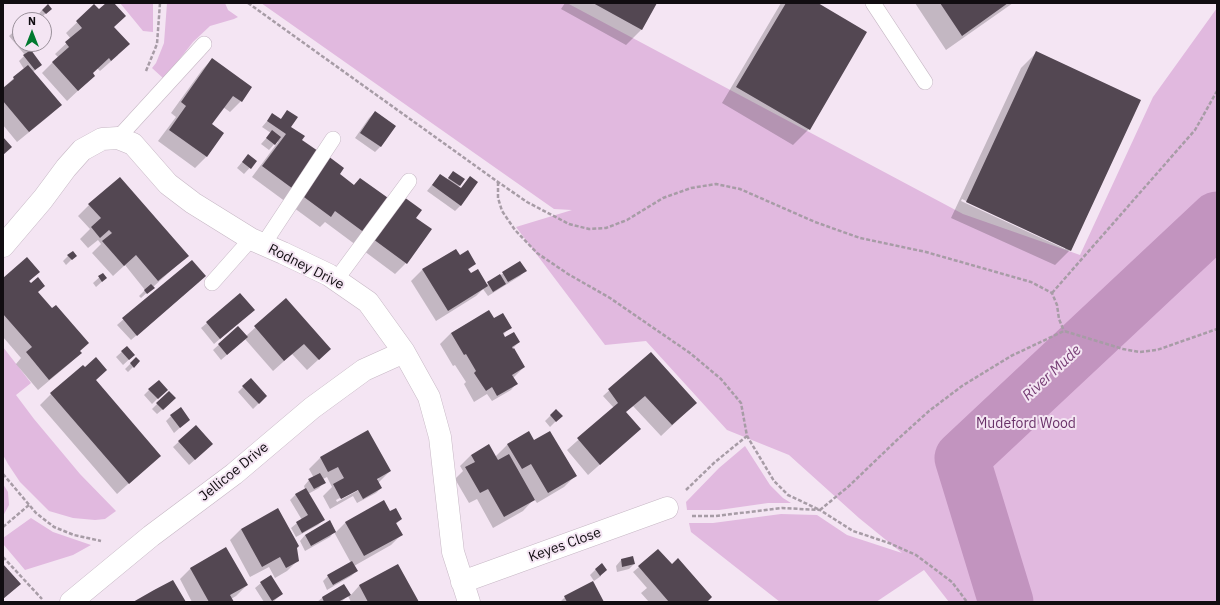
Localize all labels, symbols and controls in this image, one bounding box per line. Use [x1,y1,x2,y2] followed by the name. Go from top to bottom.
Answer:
[12,12,52,52] north arrow
[28,14,36,28] text: N
[265,241,347,293] street label: Rodney Drive
[1019,341,1085,405] water label: River Mude
[976,416,1076,432] park label: Mudeford Wood
[196,439,272,505] street label: Jellicoe Drive
[527,524,603,566] street label: Keyes Close

